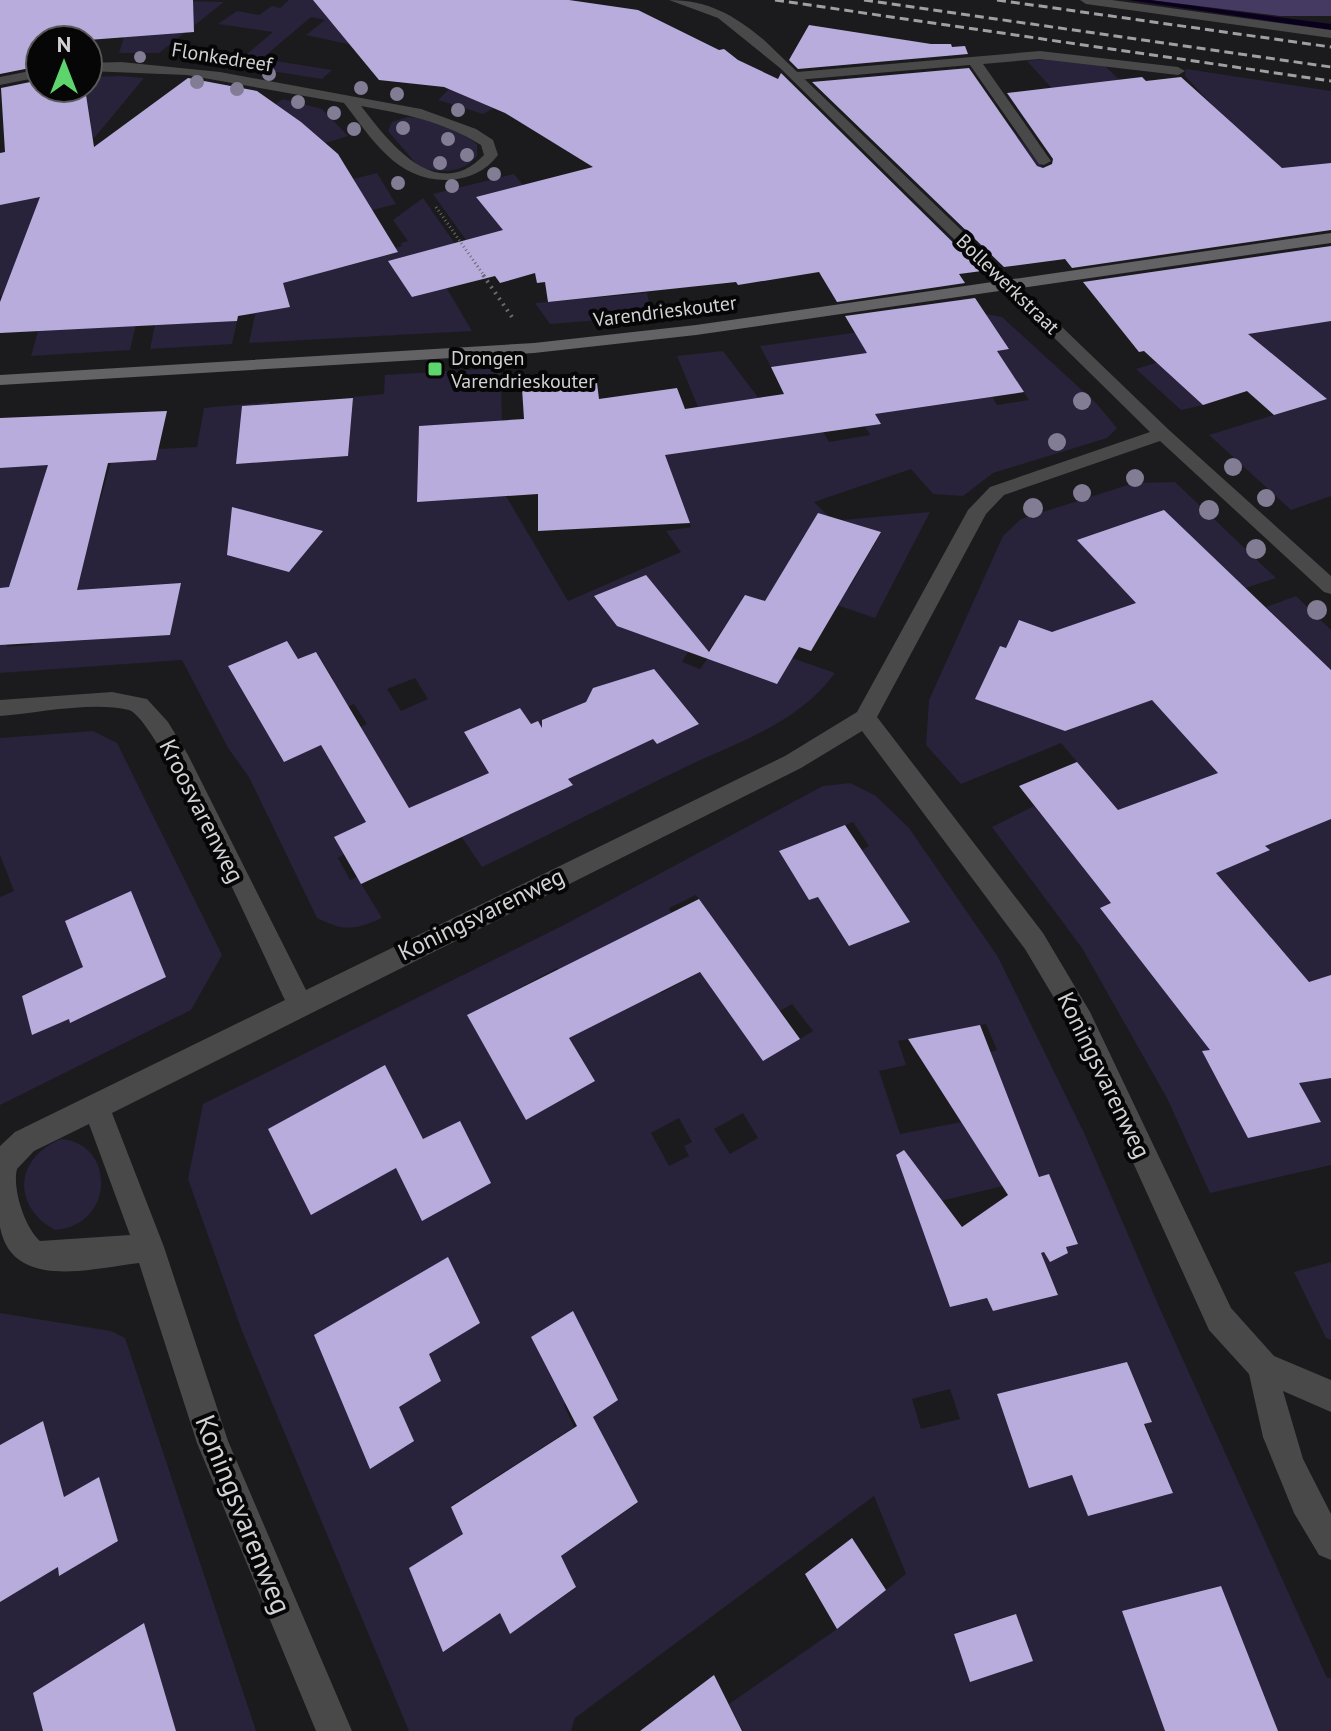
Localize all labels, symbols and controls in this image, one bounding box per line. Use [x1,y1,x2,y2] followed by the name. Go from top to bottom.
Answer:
[24,24,104,104] north arrow
[57,30,71,58] text: N
[170,36,276,78] street label: Flonkedreef
[951,228,1065,340] street label: Bollewerkstraat
[591,289,738,333] street label: Varendrieskouter
[450,345,595,394] place label: Drongen Varendrieskouter
[426,360,444,378] marker: Drongen Varendrieskouter
[153,734,251,888] street label: Kroosvarenweg
[393,860,569,968] street label: Koningsvarenweg
[1050,987,1158,1163] street label: Koningsvarenweg
[187,1409,301,1619] street label: Koningsvarenweg

